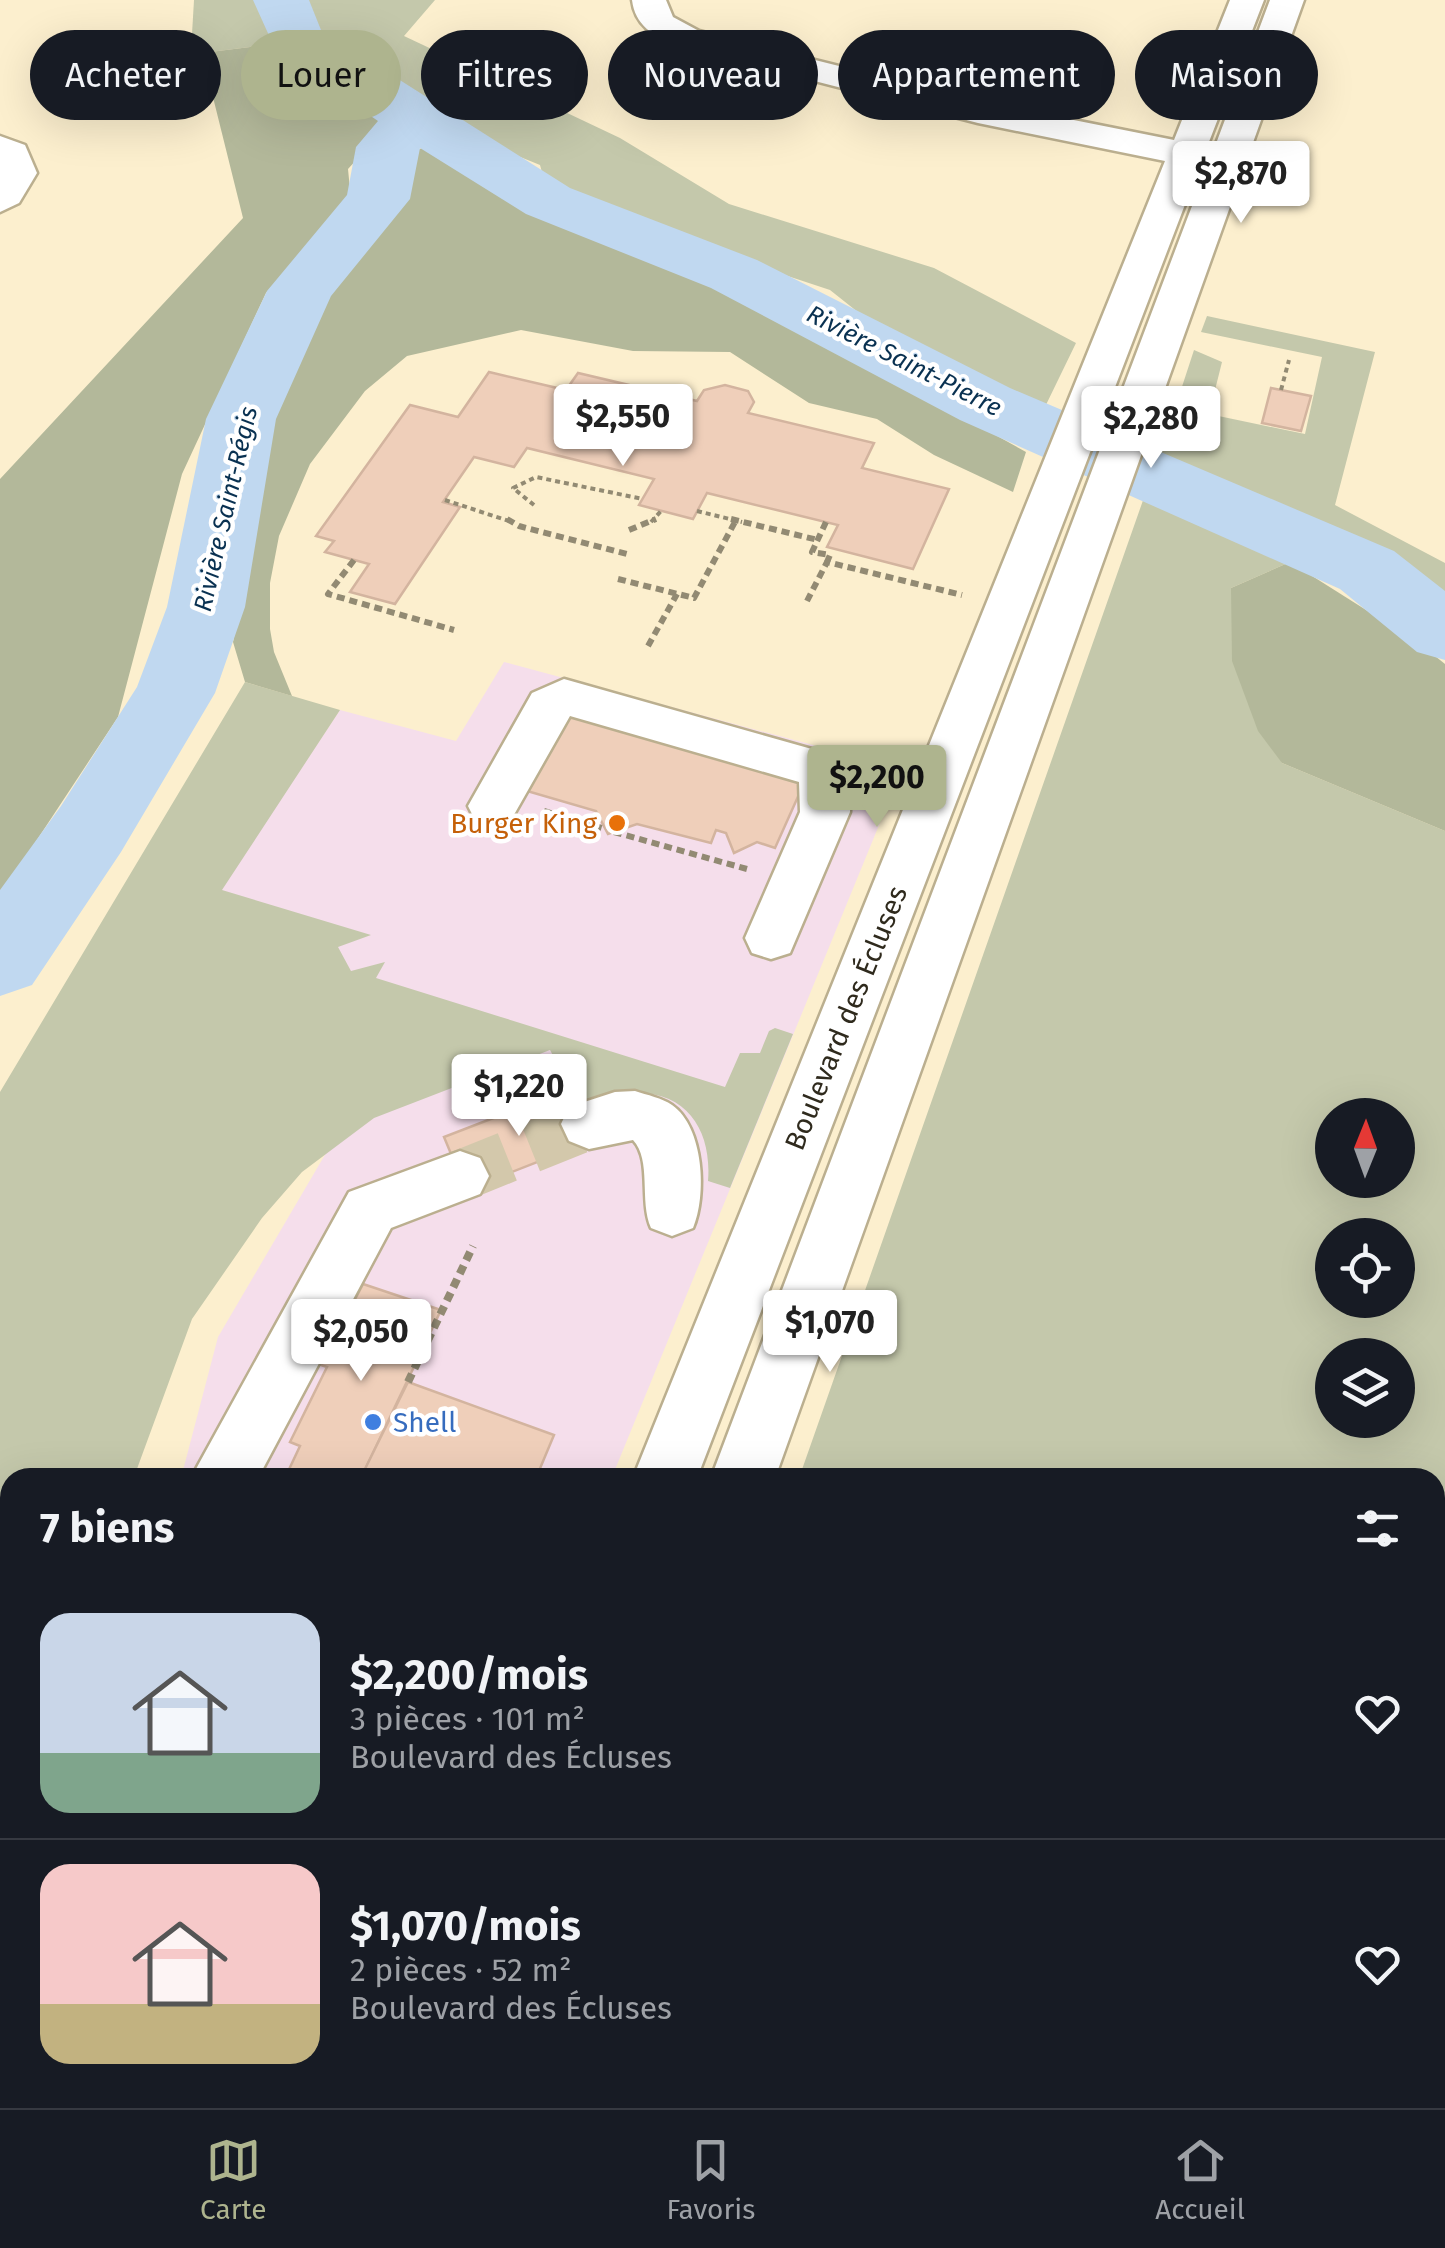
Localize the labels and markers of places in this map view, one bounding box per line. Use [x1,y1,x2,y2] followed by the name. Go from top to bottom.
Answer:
[1160,141,1322,226] pin: $2,870
[542,384,704,469] pin: $2,550
[1070,386,1232,471] pin: $2,280
[796,745,958,830] pin: $2,200
[450,807,597,840] place label: Burger King
[606,812,628,834] marker: Burger King
[438,1054,600,1139] pin: $1,220
[749,1290,911,1375] pin: $1,070
[280,1299,442,1384] pin: $2,050
[393,1406,456,1439] place label: Shell
[362,1411,384,1433] marker: Shell

